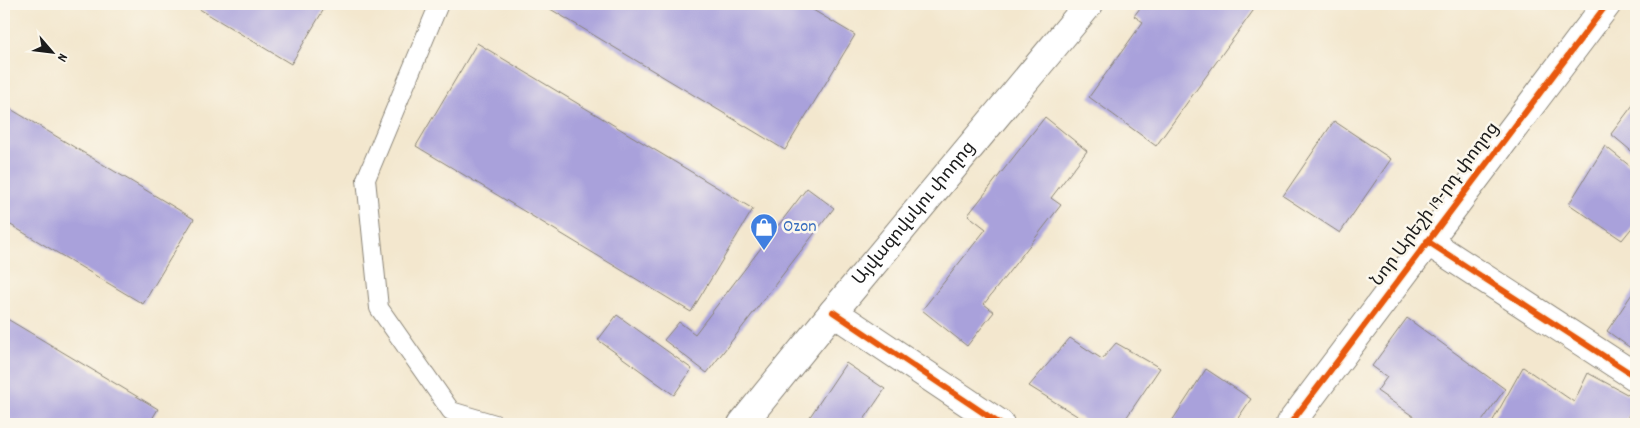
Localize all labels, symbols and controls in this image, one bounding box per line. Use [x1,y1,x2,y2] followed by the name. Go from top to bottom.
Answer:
[28,28,78,78] north arrow
[51,49,72,65] text: N
[1366,118,1506,292] street label: Նոր Արեշի 19-րդ փողոց
[847,136,982,291] street label: Այվազովսկու փողոց
[749,212,779,251] shop icon: Ozon
[783,215,817,240] place label: Ozon

